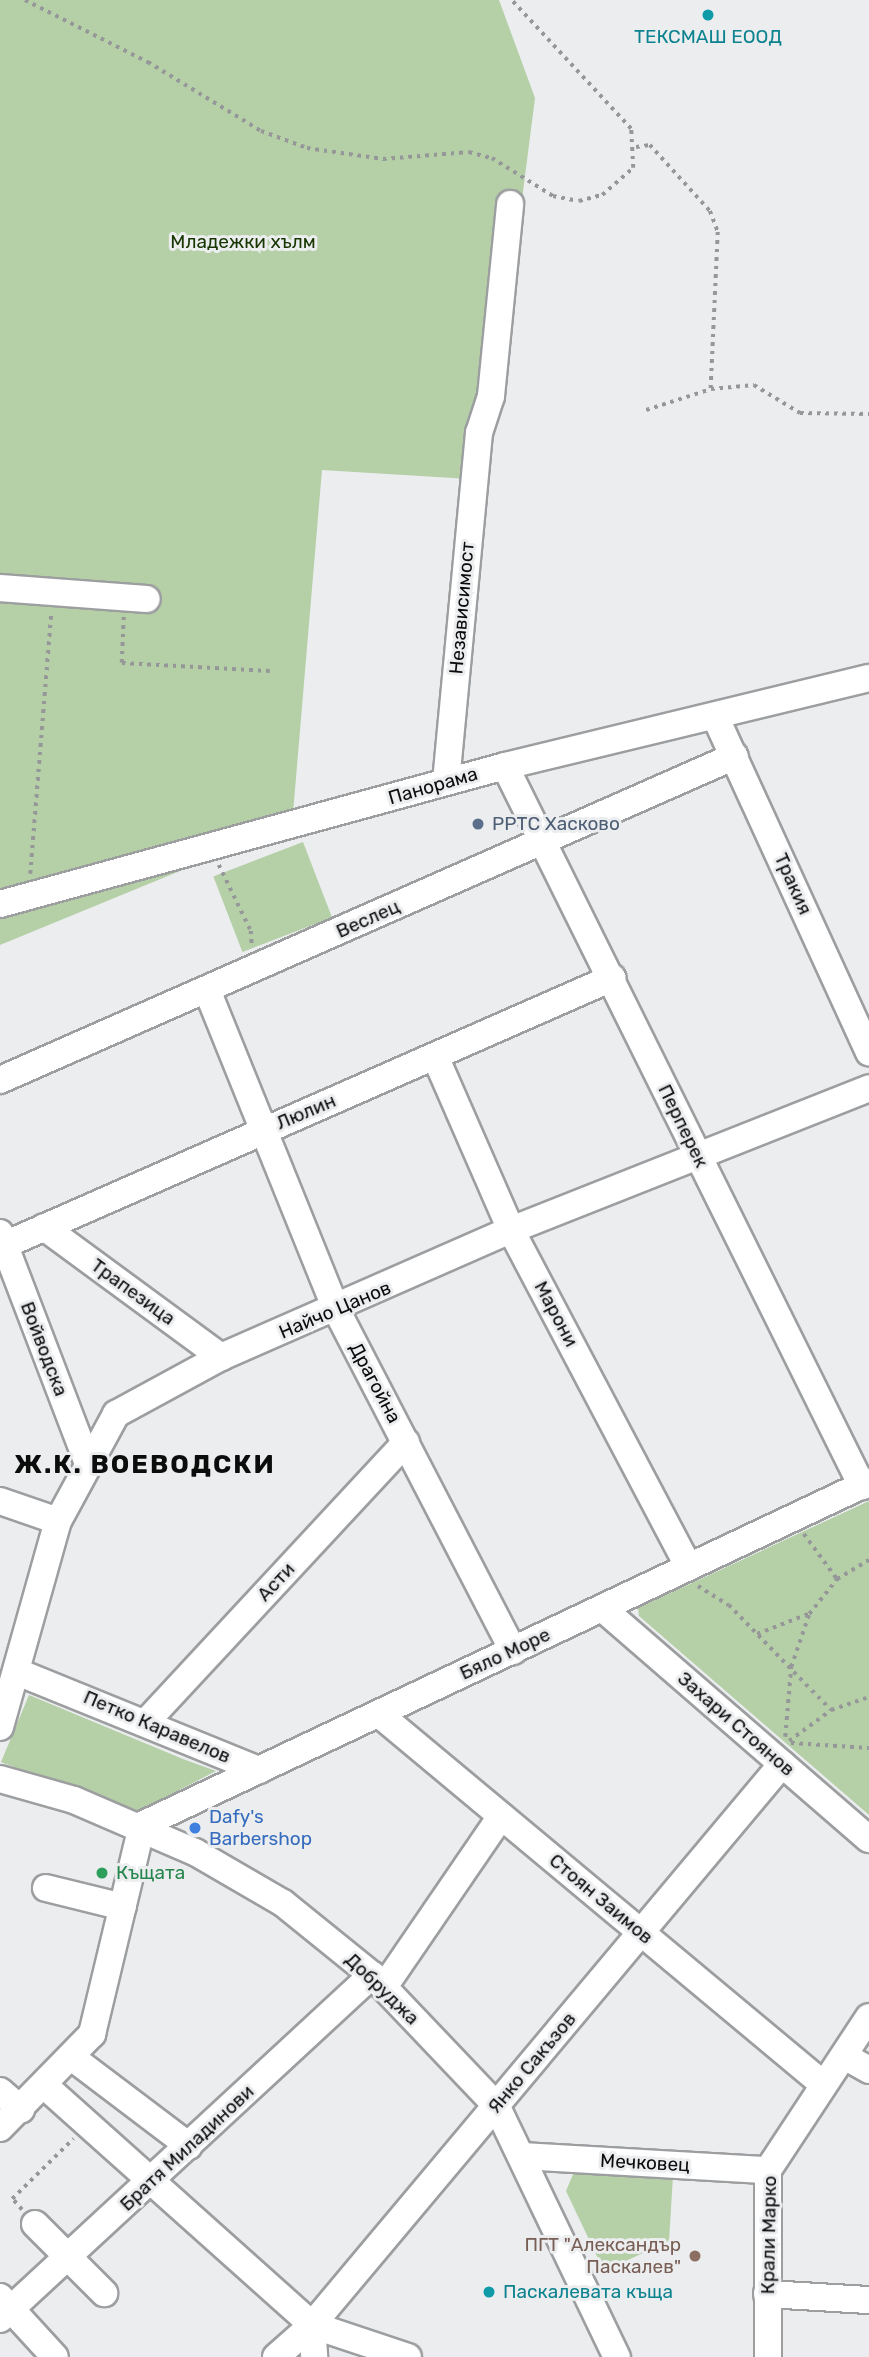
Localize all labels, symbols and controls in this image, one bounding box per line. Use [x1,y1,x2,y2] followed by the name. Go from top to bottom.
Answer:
[700,7,716,23] marker: ТЕКСМАШ ЕООД
[634,26,782,48] place label: ТЕКСМАШ ЕООД
[170,231,316,253] park label: Младежки хълм
[445,541,479,675] street label: Независимост
[386,762,480,810] street label: Панорама
[492,813,620,835] place label: РРТС Хасково
[470,816,486,832] marker: РРТС Хасково
[769,850,817,918] street label: Тракия
[333,895,403,943] street label: Веслец
[653,1081,713,1171] street label: Перперек
[273,1089,339,1135] street label: Люлин
[87,1254,179,1330] street label: Трапезица
[276,1276,394,1344] street label: Найчо Цанов
[529,1277,583,1351] street label: Марони
[16,1299,72,1399] street label: Войводска
[344,1339,406,1427] street label: Драгойна
[16,1449,274,1481] district label: Ж.К. ВОЕВОДСКИ
[252,1558,300,1606] street label: Асти
[456,1623,554,1685] street label: Бяло Море
[673,1667,799,1781] street label: Захари Стоянов
[80,1686,234,1768] street label: Петко Каравелов
[209,1806,312,1850] place label: Dafy's Barbershop
[187,1820,203,1836] marker: Dafy's Barbershop
[545,1849,657,1949] street label: Стоян Заимов
[116,1862,185,1884] place label: Къщата
[94,1865,110,1881] marker: Къщата
[340,1948,424,2030] street label: Добруджа
[483,2008,581,2118] street label: Янко Сакъзов
[115,2080,259,2216] street label: Братя Миладинови
[600,2149,690,2177] street label: Мечковец
[757,2175,781,2295] street label: Крали Марко
[524,2234,681,2278] place label: ПГТ "Александър Паскалев"
[687,2248,703,2264] marker: ПГТ "Александър Паскалев"
[503,2281,673,2303] place label: Паскалевата къща
[481,2284,497,2300] marker: Паскалевата къща

